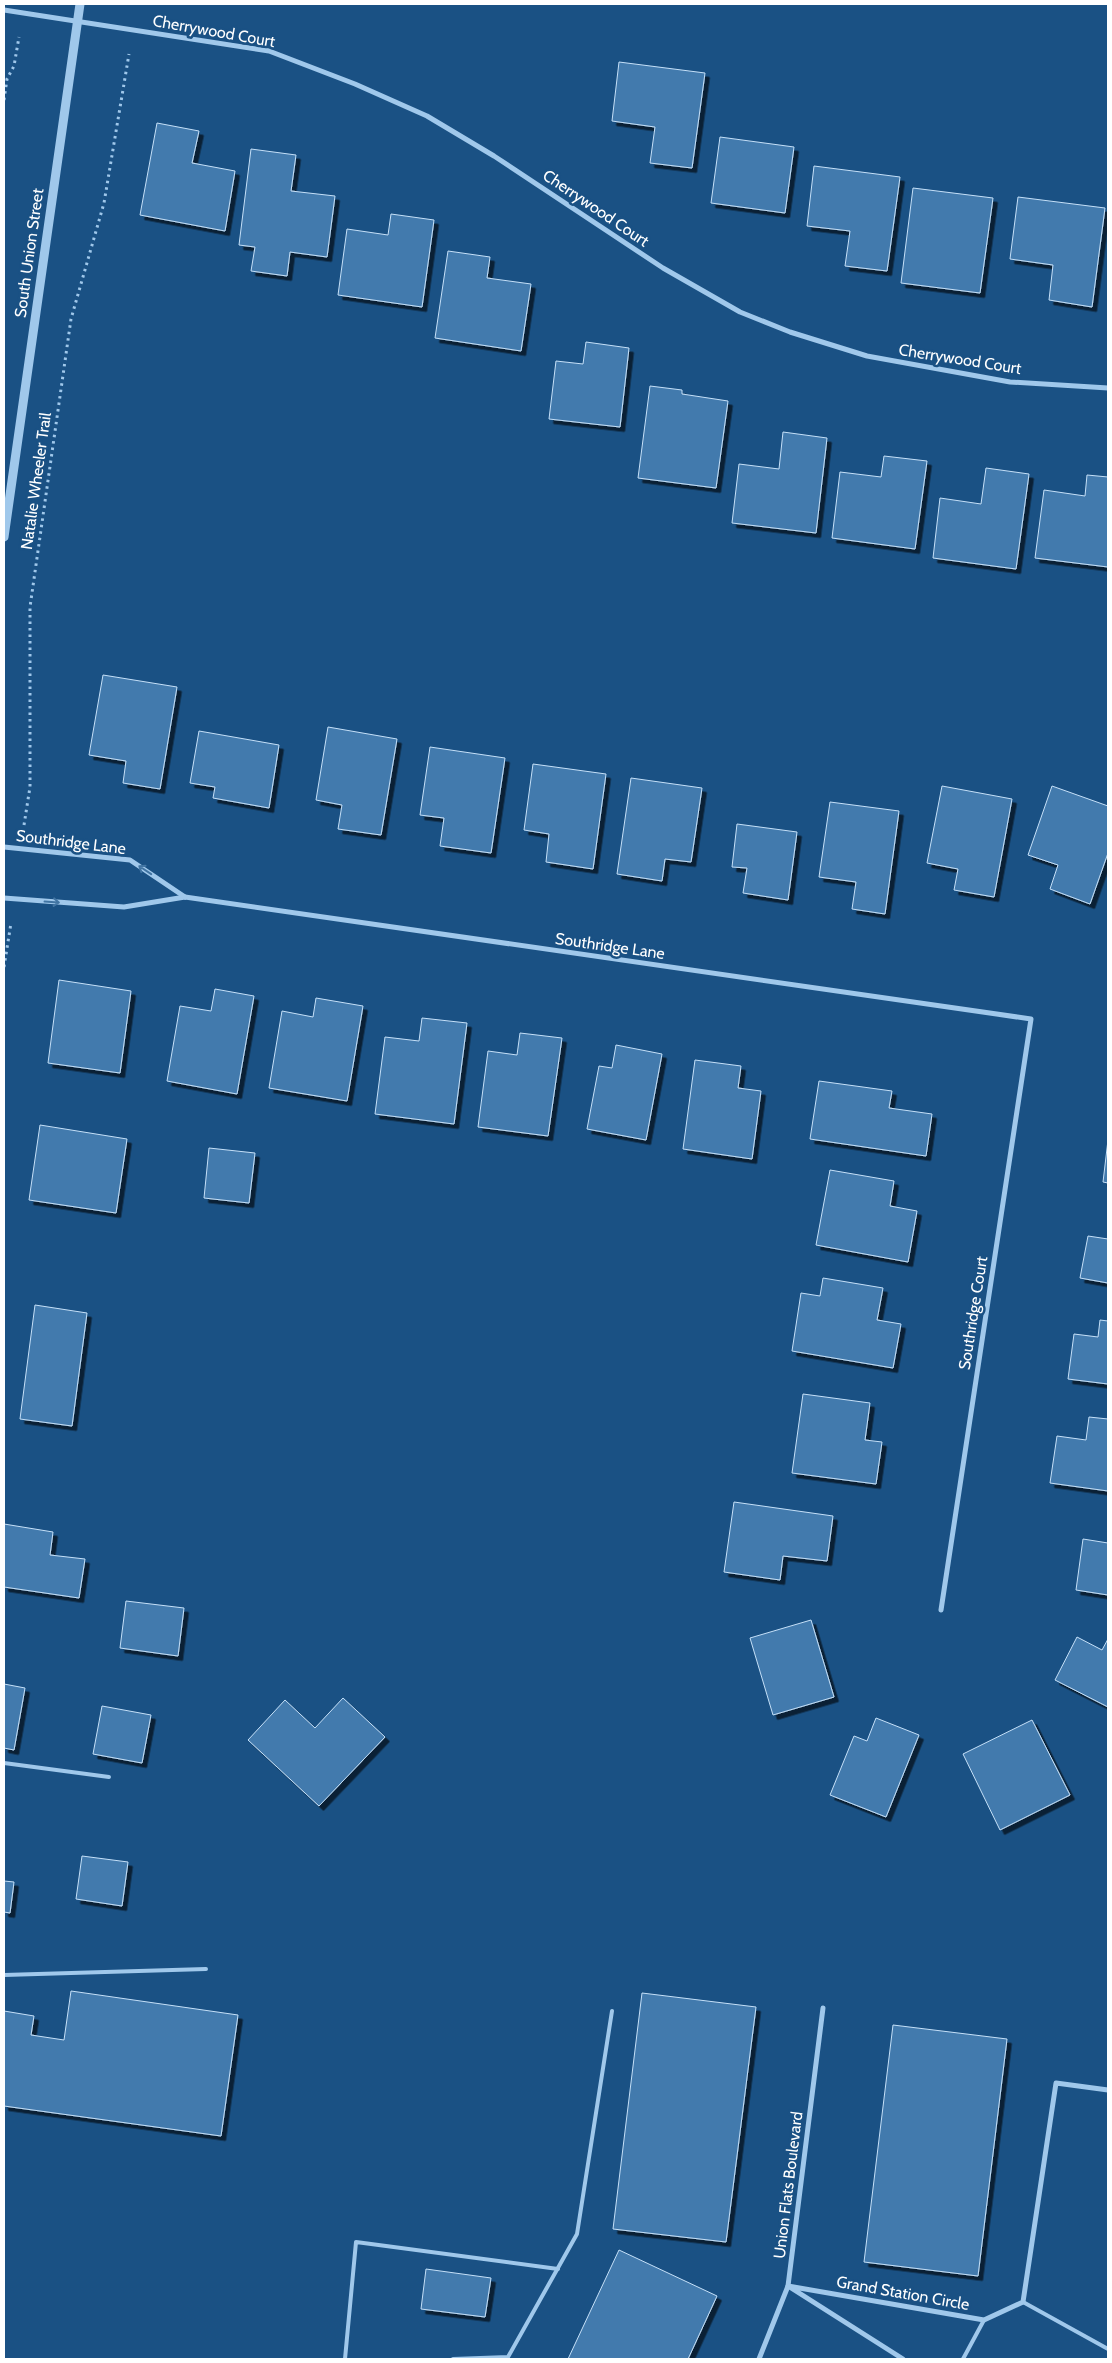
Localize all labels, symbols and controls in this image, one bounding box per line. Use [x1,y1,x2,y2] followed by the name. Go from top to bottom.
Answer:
[151,11,277,51] street label: Cherrywood Court
[539,166,653,251] street label: Cherrywood Court
[11,187,48,319] street label: South Union Street
[897,340,1023,378] street label: Cherrywood Court
[17,411,55,551] street label: Natalie Wheeler Trail
[15,826,127,858] street label: Southridge Lane
[138,865,152,875] one-way arrow
[44,897,60,906] one-way arrow
[554,929,666,963] street label: Southridge Lane
[955,1254,991,1371] street label: Southridge Court
[770,2110,806,2260] street label: Union Flats Boulevard
[835,2272,971,2314] street label: Grand Station Circle

